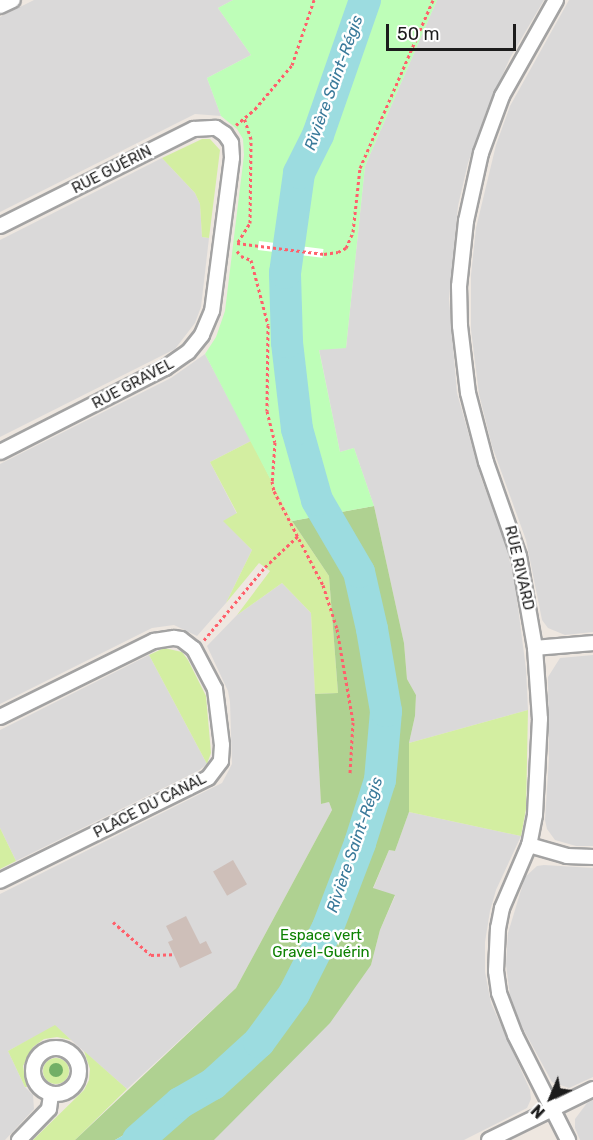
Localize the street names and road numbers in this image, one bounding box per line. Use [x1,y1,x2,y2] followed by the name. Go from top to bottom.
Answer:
[69,142,155,198] street label: RUE GUÉRIN
[89,355,177,413] street label: RUE GRAVEL
[501,524,537,612] street label: RUE RIVARD
[91,770,209,842] street label: PLACE DU CANAL

